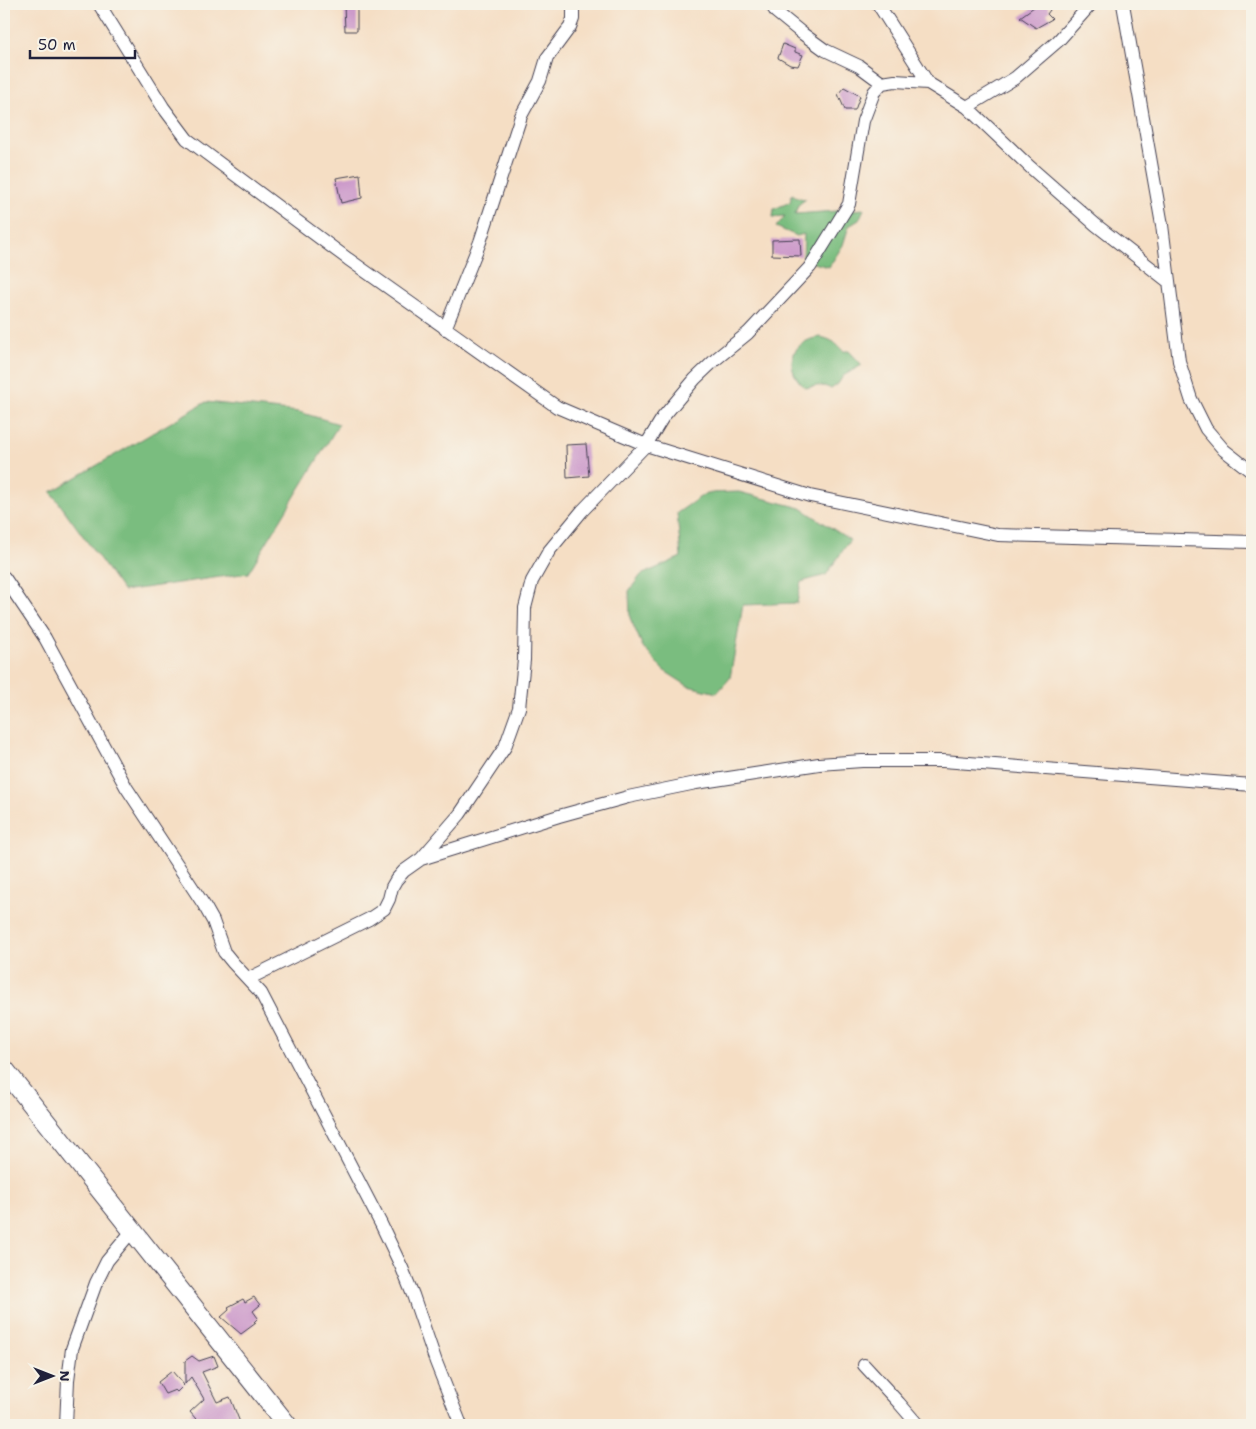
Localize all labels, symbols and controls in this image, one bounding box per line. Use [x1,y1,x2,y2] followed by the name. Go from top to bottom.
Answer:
[30,28,135,60] scale bar
[38,35,76,55] text: 50 m
[28,1352,78,1402] north arrow
[56,1370,74,1382] text: N

